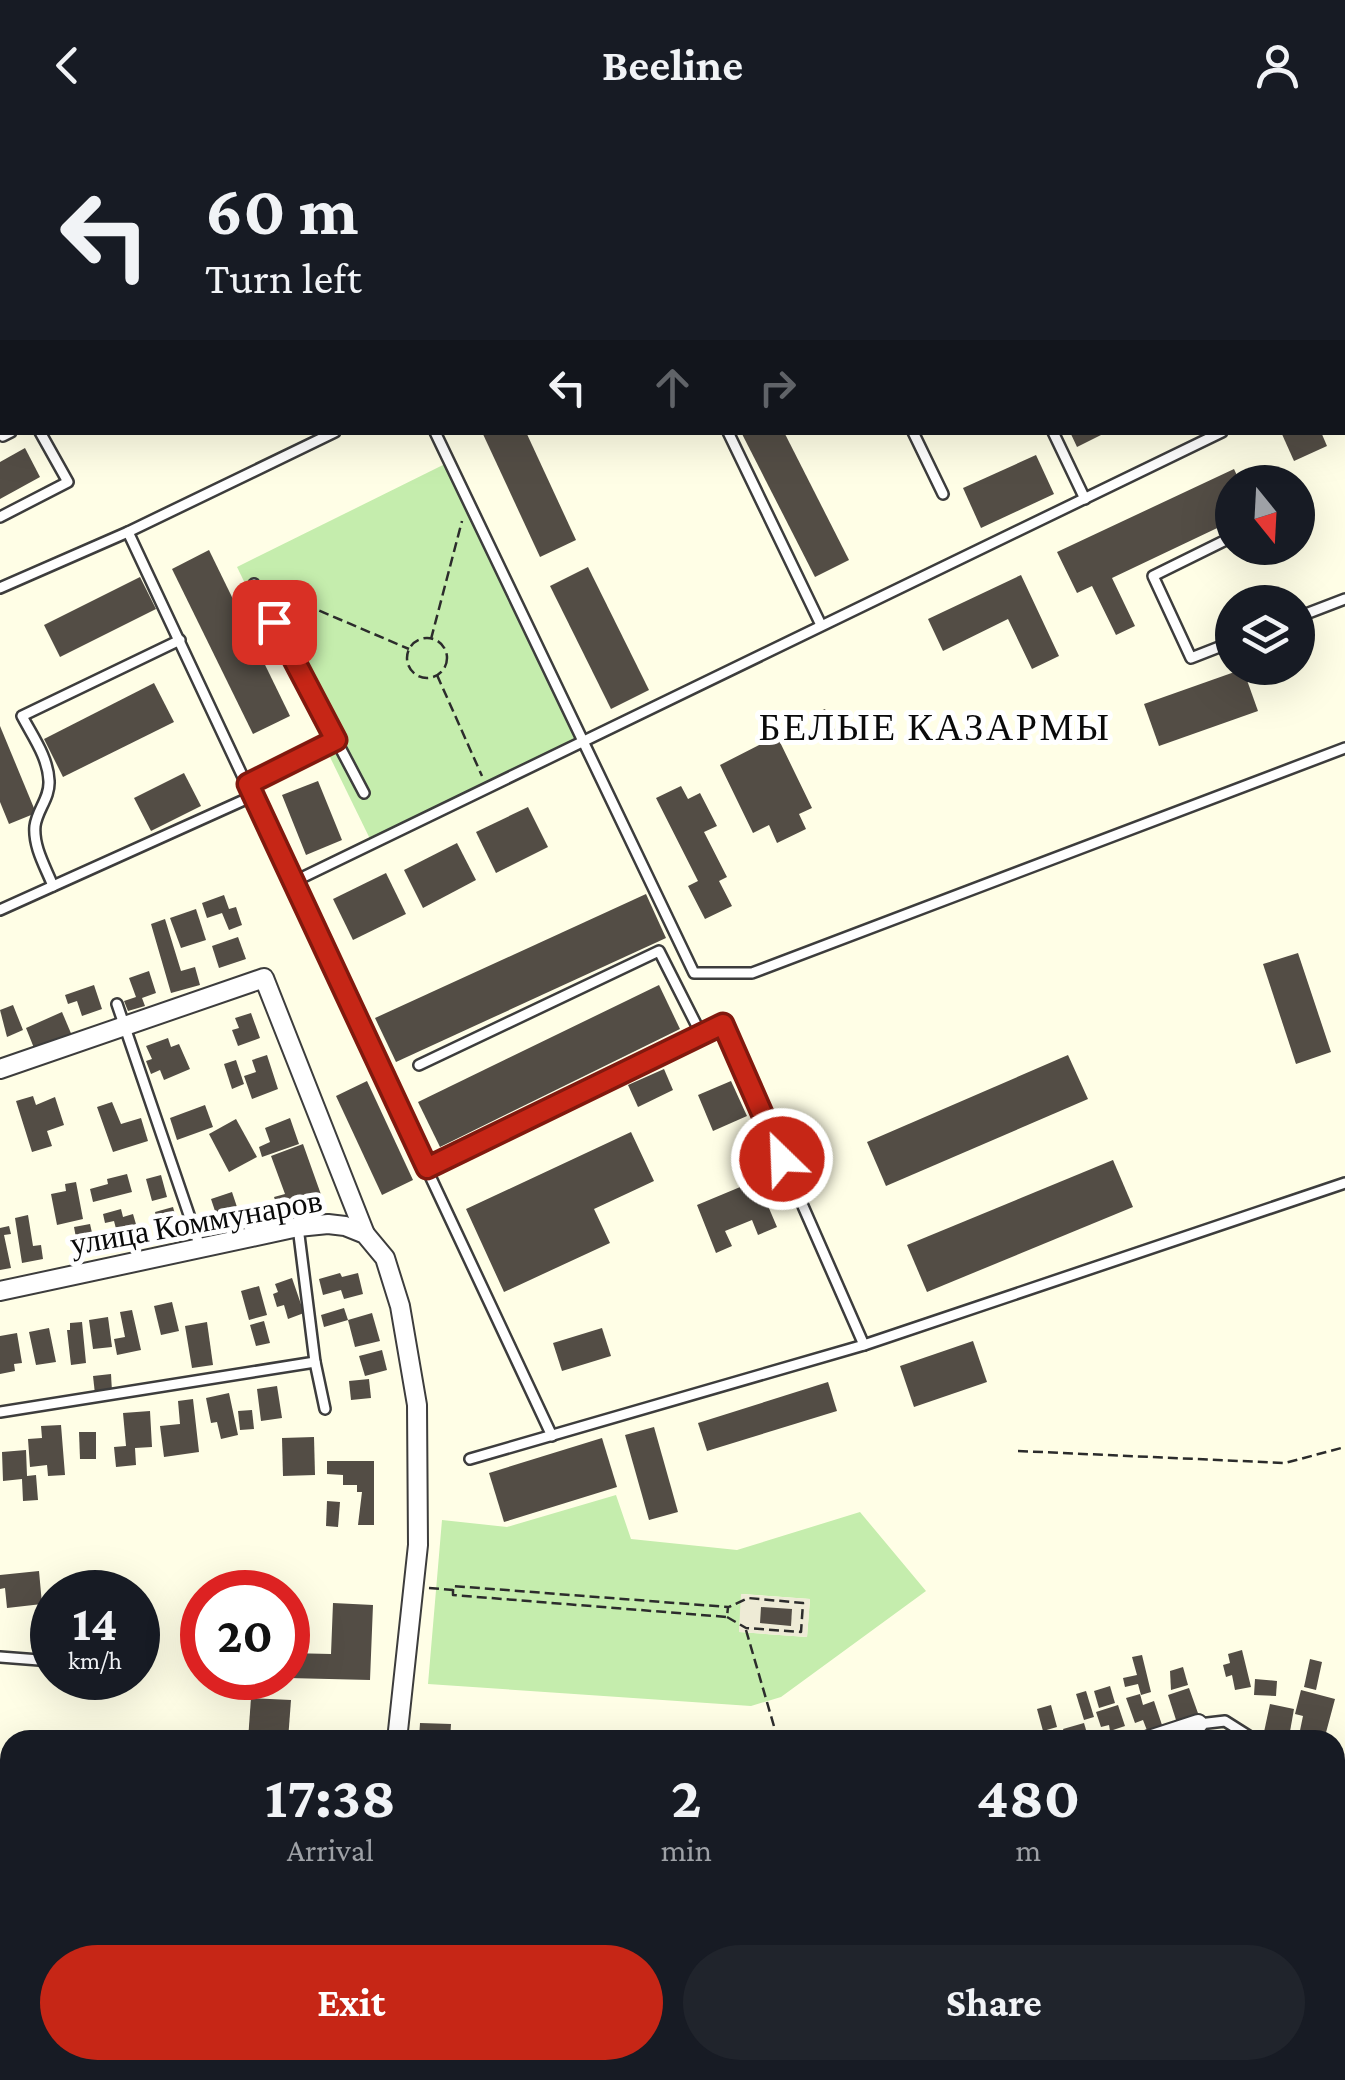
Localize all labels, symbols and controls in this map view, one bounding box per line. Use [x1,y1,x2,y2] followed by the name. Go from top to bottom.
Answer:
[40,38,95,93] icon: back
[1250,38,1305,93] icon: person
[602,40,743,90] text: Beeline
[40,170,170,300] icon: left
[205,171,358,249] text: 60 m
[205,253,362,303] text: Turn left
[540,360,595,415] icon: left
[645,360,700,415] icon: ahead
[750,360,805,415] icon: right
[1215,465,1315,565] north arrow
[1215,465,1315,685] map controls
[232,580,317,665] pin
[1215,585,1315,685] button: layers
[247,595,302,650] icon: arrive
[759,706,1111,748] district label: БЕЛЫЕ КАЗАРМЫ
[730,1107,834,1211] position arrow
[67,1182,325,1262] street label: улица Коммунаров
[180,1570,310,1700] speed limit sign: 20
[72,1595,118,1651] text: 14
[68,1647,122,1674] text: km/h
[265,1763,396,1830] text: 17:38
[671,1763,702,1830] text: 2
[977,1763,1080,1830] text: 480
[287,1832,374,1868] text: Arrival
[661,1832,712,1868] text: min
[1016,1832,1041,1868] text: m
[40,1945,663,2060] button: Exit
[683,1945,1305,2060] button: Share

